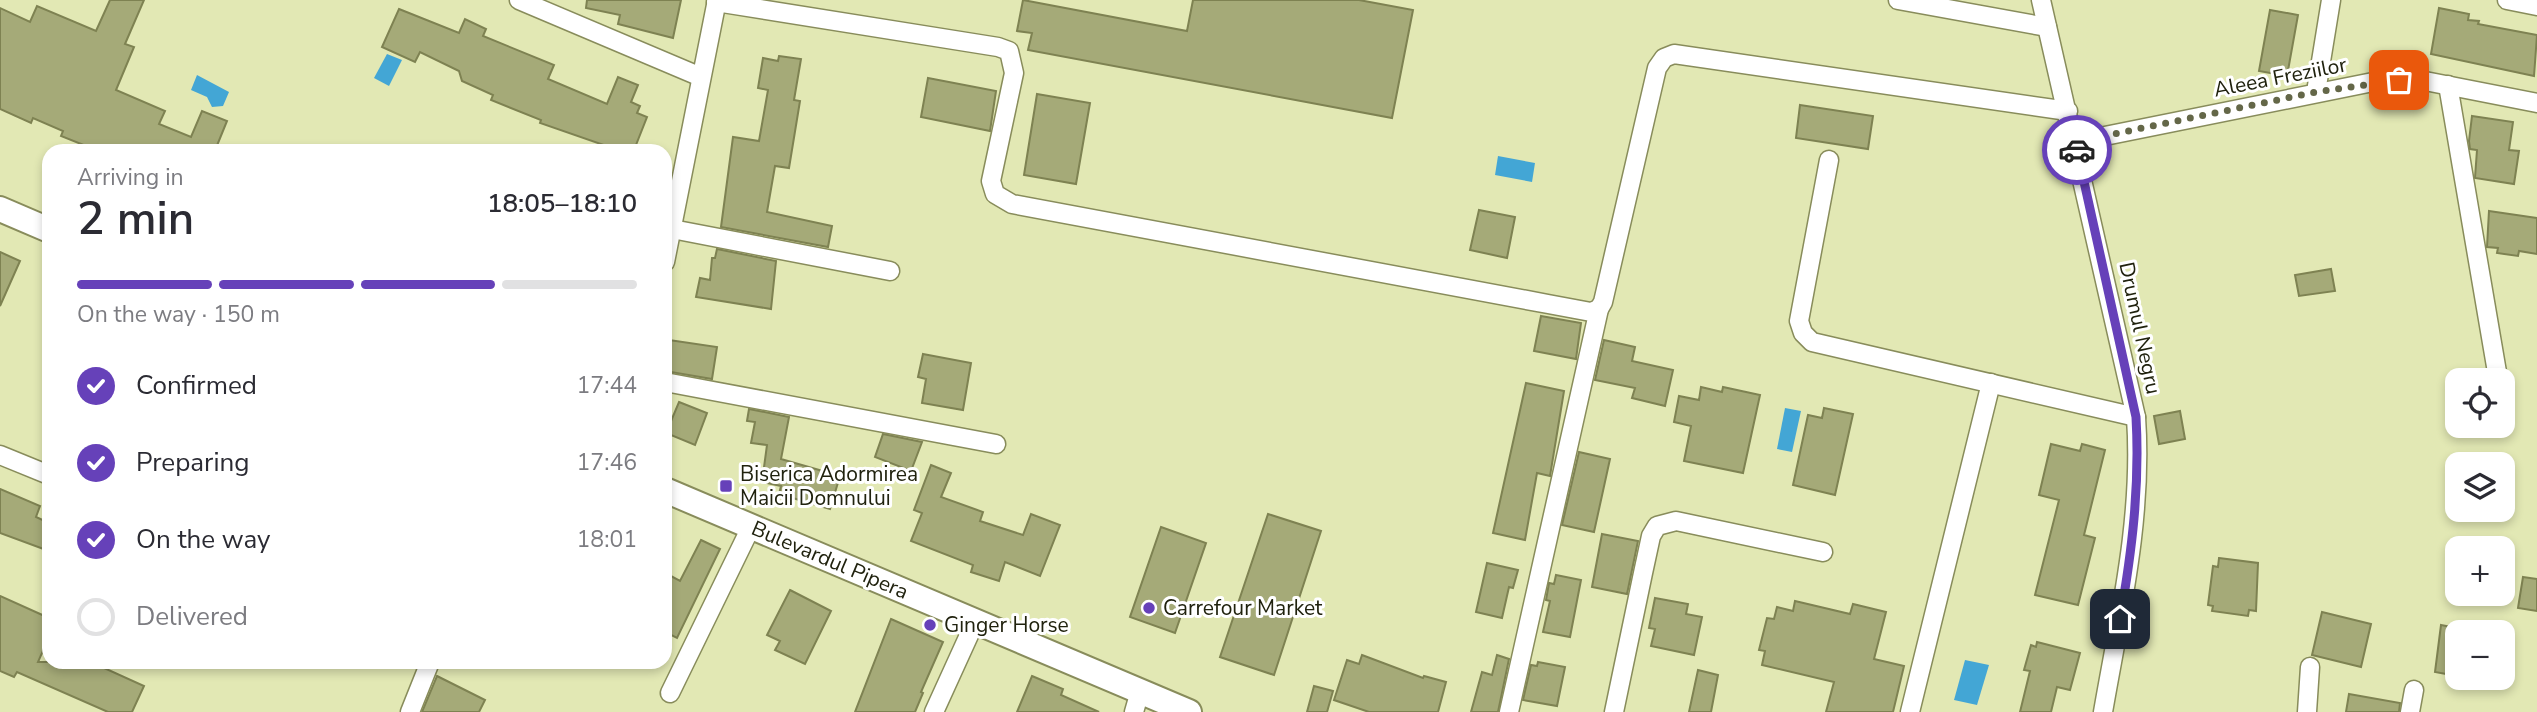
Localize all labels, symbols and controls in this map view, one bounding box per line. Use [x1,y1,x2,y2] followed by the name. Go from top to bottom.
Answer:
[2211,50,2349,104] street label: Aleea Freziilor
[2369,50,2429,110] pin
[2380,61,2418,99] icon: bag
[2042,115,2112,185] courier
[2058,131,2096,169] icon: car
[77,162,184,193] text: Arriving in
[487,186,637,221] text: 18:05–18:10
[77,187,194,250] text: 2 min
[2112,259,2168,397] street label: Drumul Negru
[77,299,280,330] text: On the way · 150 m
[77,367,115,405] icon: check
[136,368,257,403] text: Confirmed
[2445,368,2515,690] map controls
[2445,368,2515,438] button: locate
[577,370,637,401] text: 17:44
[77,444,115,482] icon: check
[136,445,249,480] text: Preparing
[577,447,637,478] text: 17:46
[2445,452,2515,522] button: layers
[740,460,918,512] place label: Biserica Adormirea Maicii Domnului
[718,478,734,494] marker: Biserica Adormirea Maicii Domnului
[747,514,913,606] street label: Bulevardul Pipera
[77,521,115,559] icon: check
[136,522,270,557] text: On the way
[577,524,637,555] text: 18:01
[2445,536,2515,606] button: +
[2090,589,2150,649] pin
[1163,594,1323,622] place label: Carrefour Market
[136,599,248,634] text: Delivered
[1141,600,1157,616] marker: Carrefour Market
[2101,600,2139,638] icon: home
[944,611,1069,639] place label: Ginger Horse
[922,617,938,633] marker: Ginger Horse
[2445,620,2515,690] button: −

